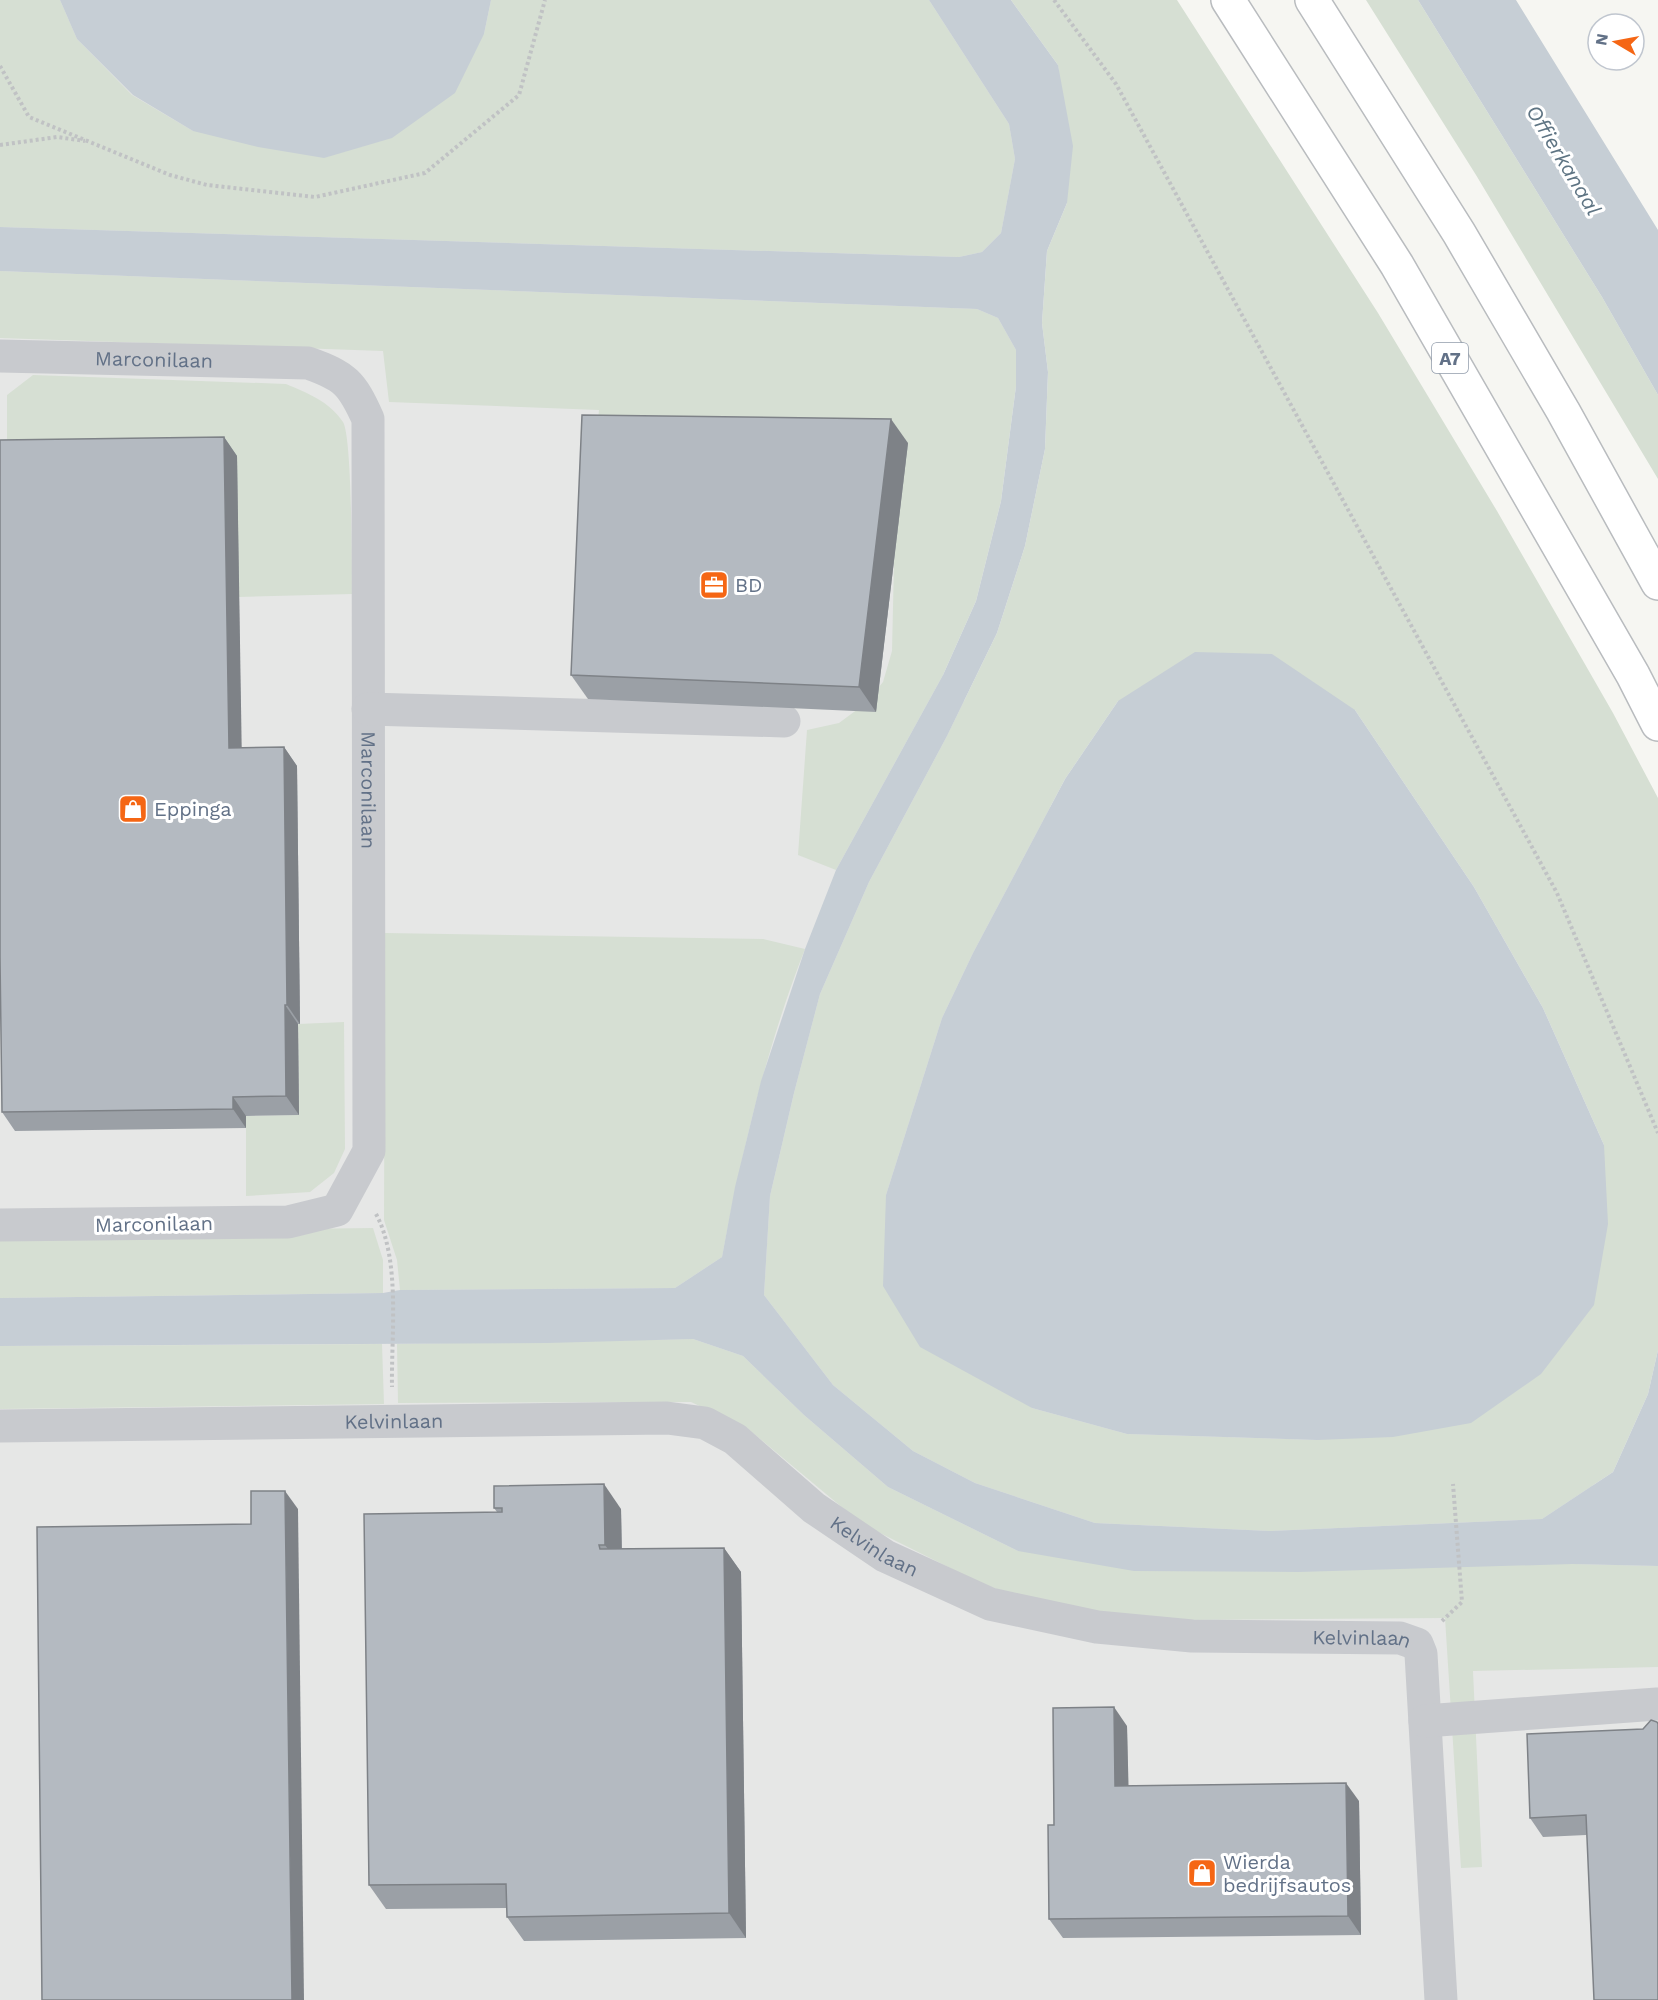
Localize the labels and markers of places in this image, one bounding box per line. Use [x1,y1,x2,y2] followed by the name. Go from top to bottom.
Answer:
[698,569,730,601] office icon: BD
[735,573,762,597] place label: BD
[117,793,149,825] shop icon: Eppinga
[154,797,232,821] place label: Eppinga
[1223,1850,1351,1897] place label: Wierda bedrijfsautos
[1186,1857,1218,1889] shop icon: Wierda bedrijfsautos

